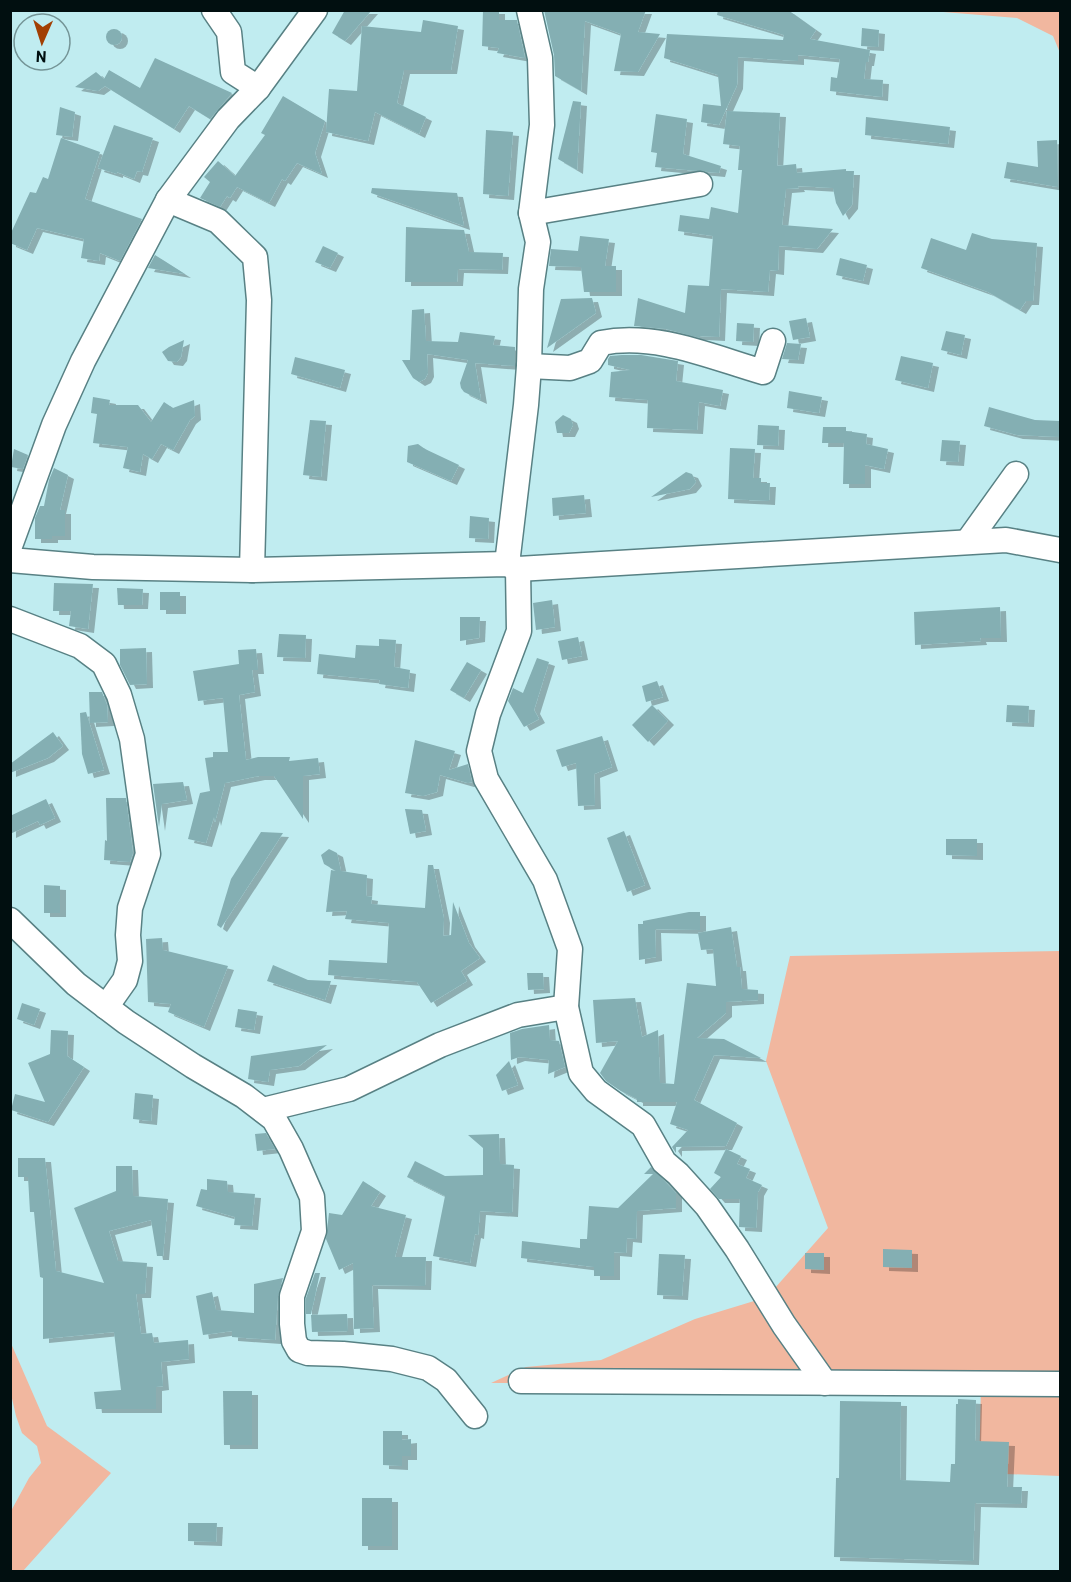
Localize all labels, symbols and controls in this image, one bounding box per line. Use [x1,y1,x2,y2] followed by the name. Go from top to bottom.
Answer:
[12,12,72,72] north arrow
[35,48,47,67] text: N

